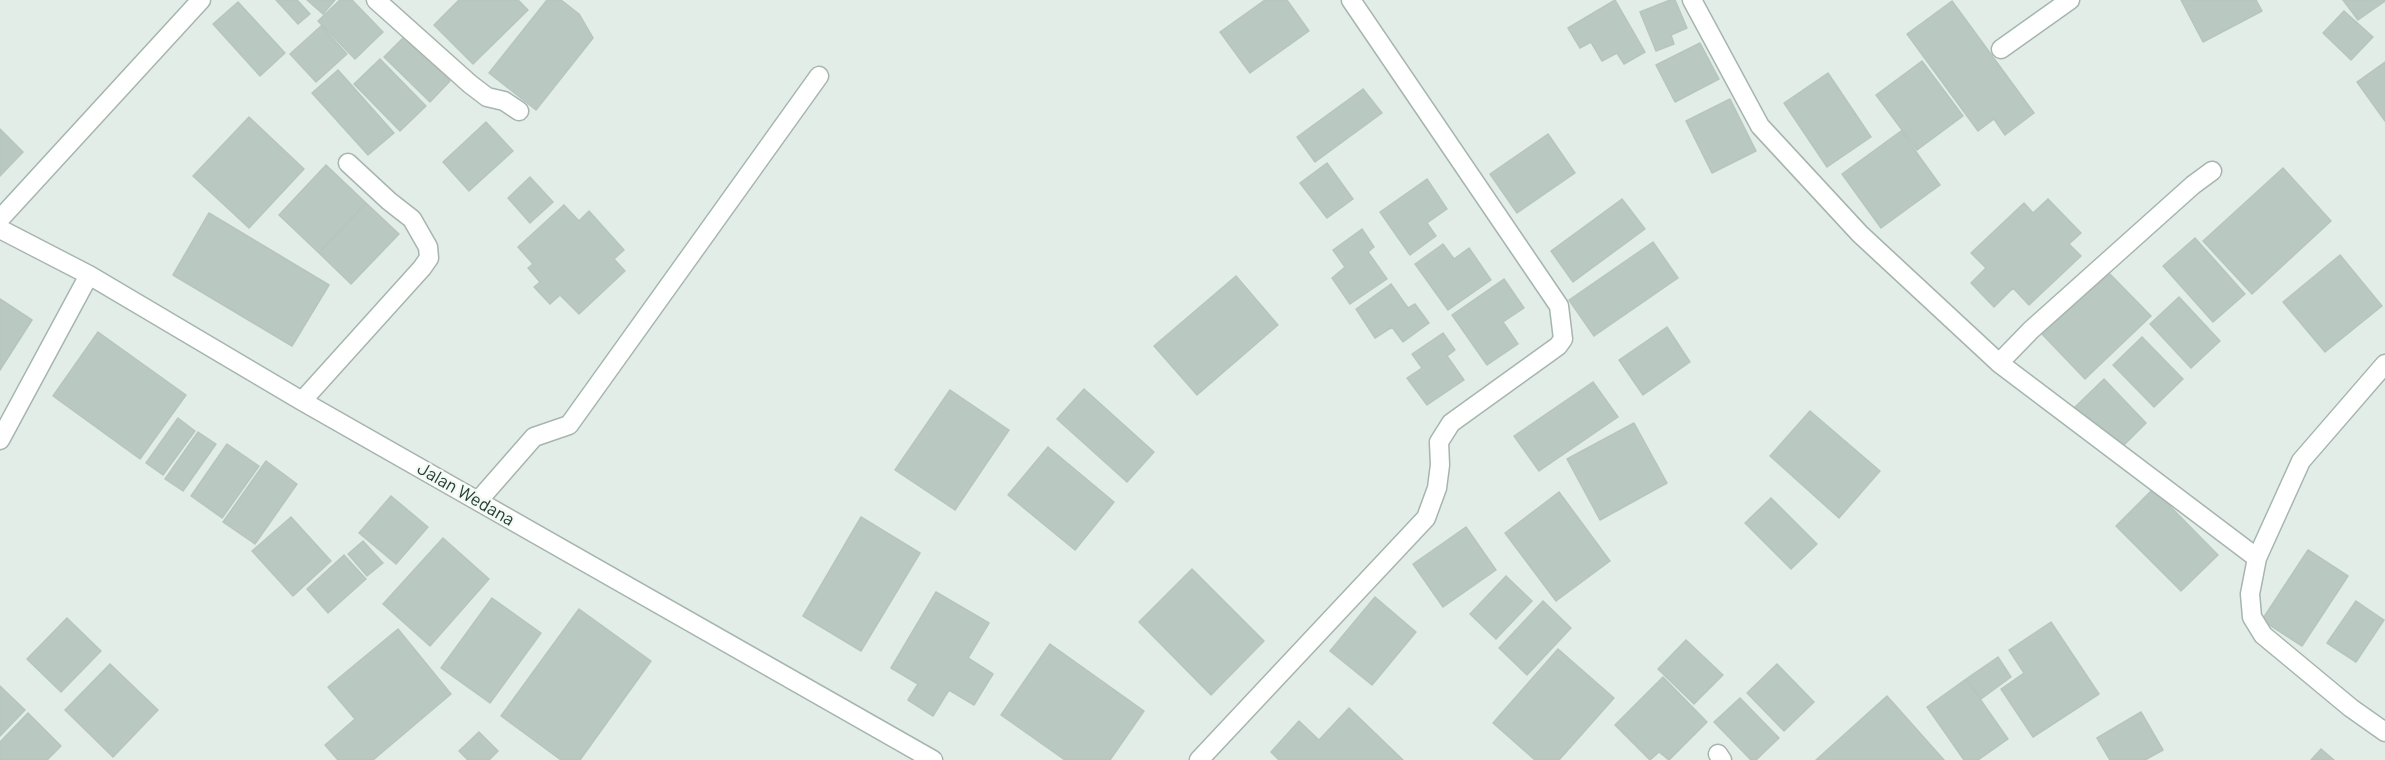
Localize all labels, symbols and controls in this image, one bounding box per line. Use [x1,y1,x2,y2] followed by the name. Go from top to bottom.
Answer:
[414,457,518,531] street label: Jalan Wedana

